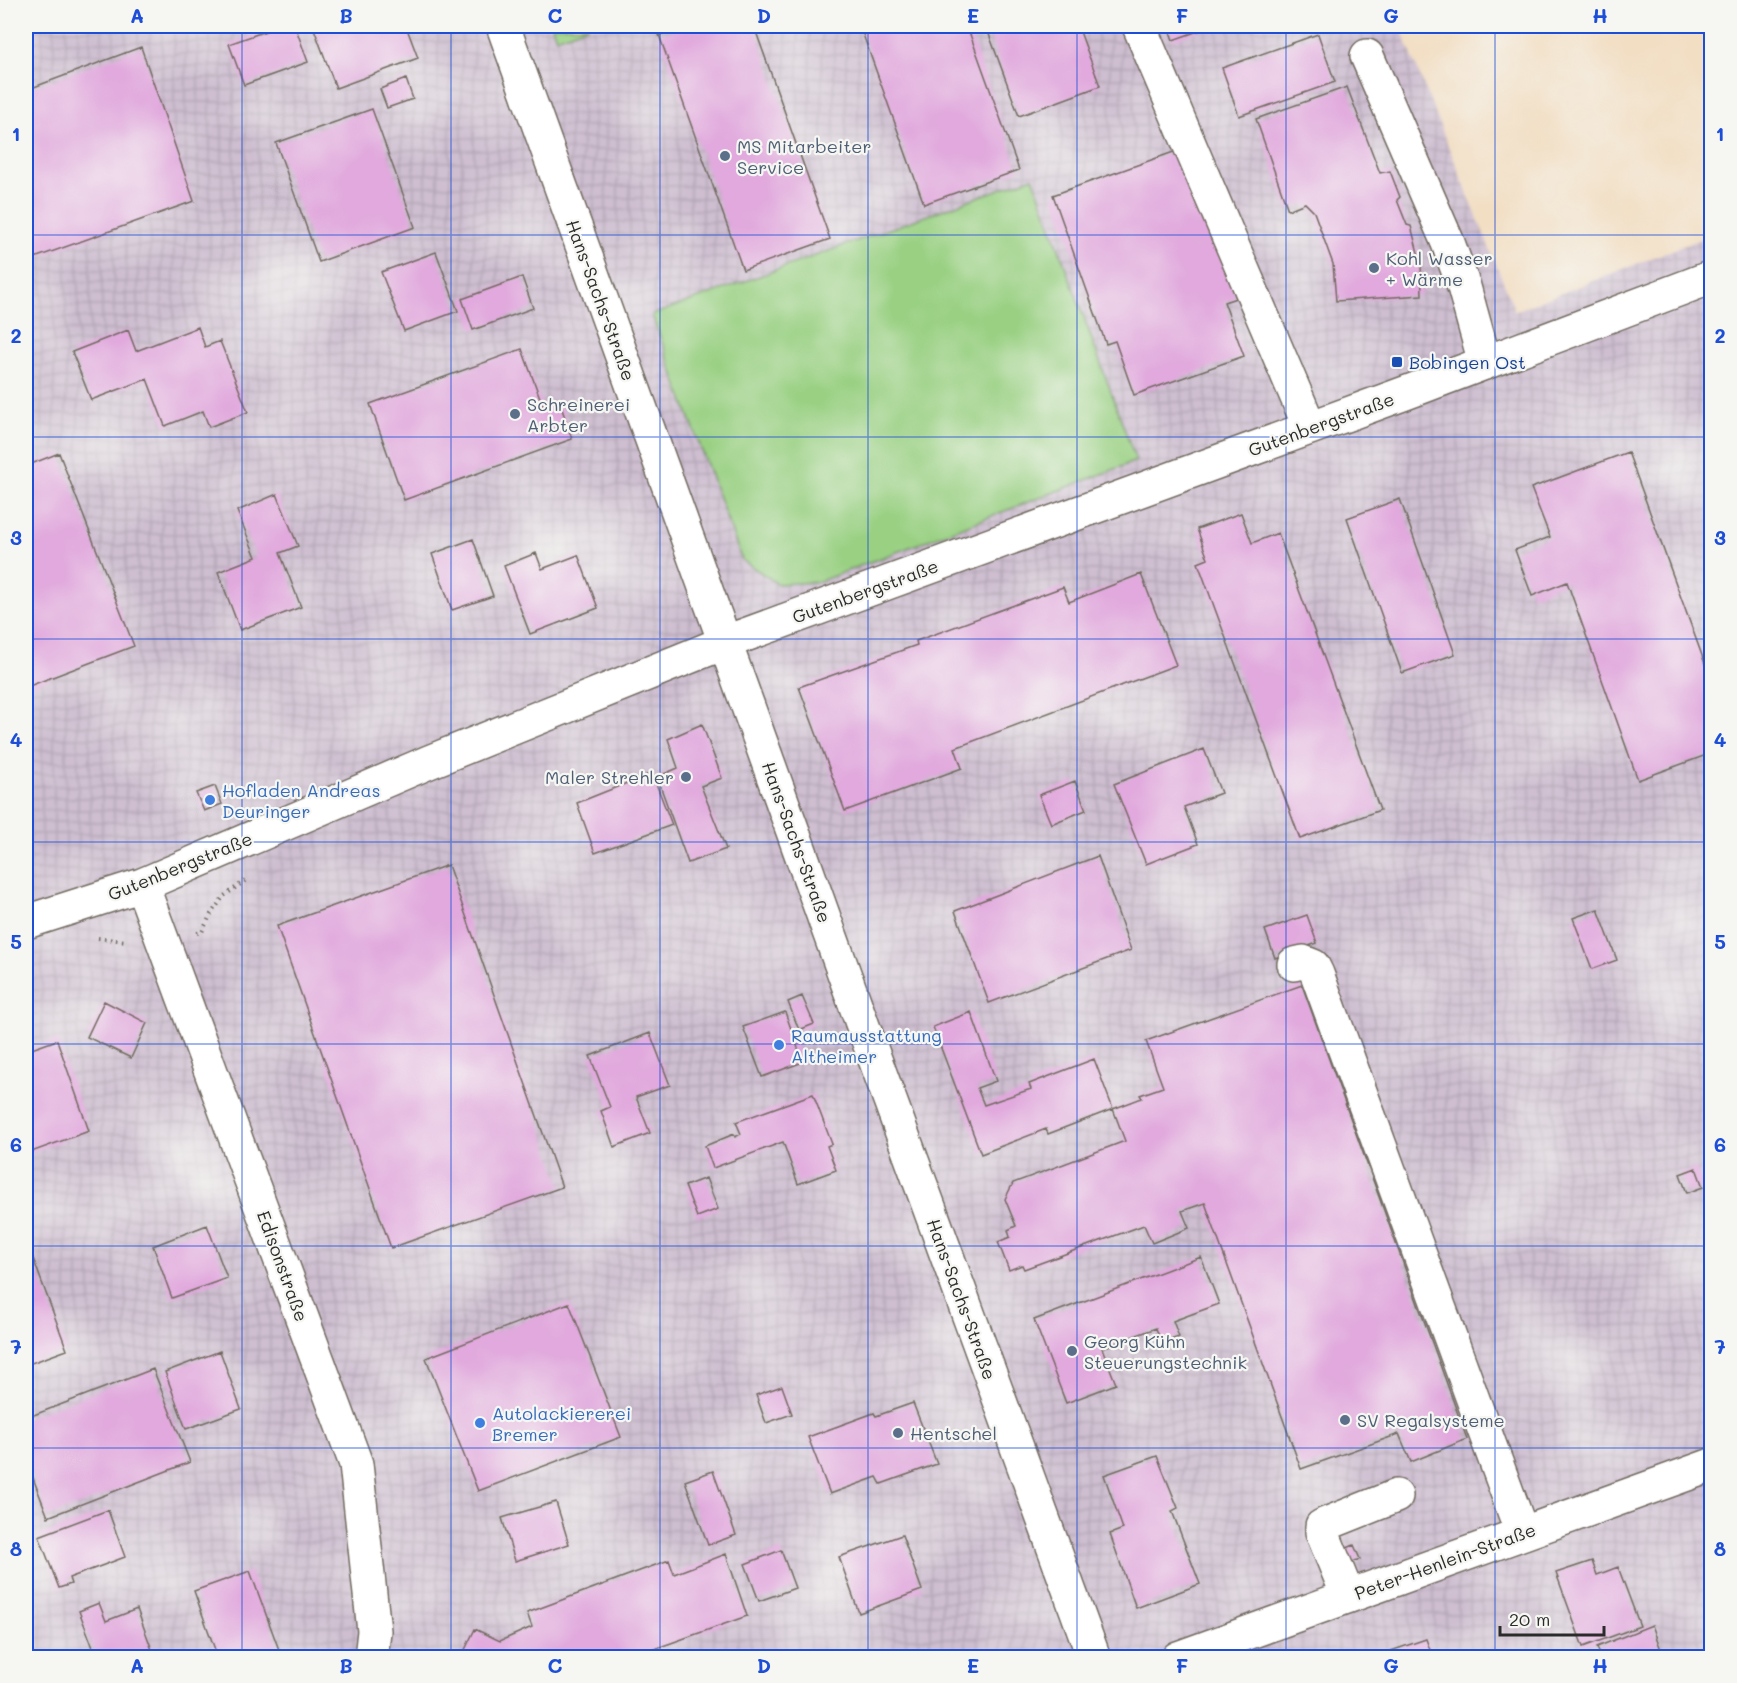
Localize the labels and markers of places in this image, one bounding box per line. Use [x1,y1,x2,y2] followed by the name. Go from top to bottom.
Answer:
[737,134,871,179] place label: MS Mitarbeiter Service
[718,149,732,163] marker: MS Mitarbeiter Service
[1386,246,1493,291] place label: Kohl Wasser + Wärme
[1367,261,1381,275] marker: Kohl Wasser + Wärme
[1409,350,1526,374] place label: Bobingen Ost
[1390,355,1404,369] marker: Bobingen Ost
[527,392,630,437] place label: Schreinerei Arbter
[508,407,522,421] marker: Schreinerei Arbter
[545,765,674,789] place label: Maler Strehler
[679,770,693,784] marker: Maler Strehler
[222,778,381,823] place label: Hofladen Andreas Deuringer
[203,793,217,807] marker: Hofladen Andreas Deuringer
[791,1023,942,1068] place label: Raumausstattung Altheimer
[772,1038,786,1052] marker: Raumausstattung Altheimer
[1084,1329,1247,1374] place label: Georg Kühn Steuerungstechnik
[1065,1344,1079,1358] marker: Georg Kühn Steuerungstechnik
[492,1401,631,1446] place label: Autolackiererei Bremer
[1357,1408,1505,1432] place label: SV Regalsysteme
[1338,1413,1352,1427] marker: SV Regalsysteme
[473,1416,487,1430] marker: Autolackiererei Bremer
[910,1421,997,1445] place label: Hentschel
[891,1426,905,1440] marker: Hentschel

